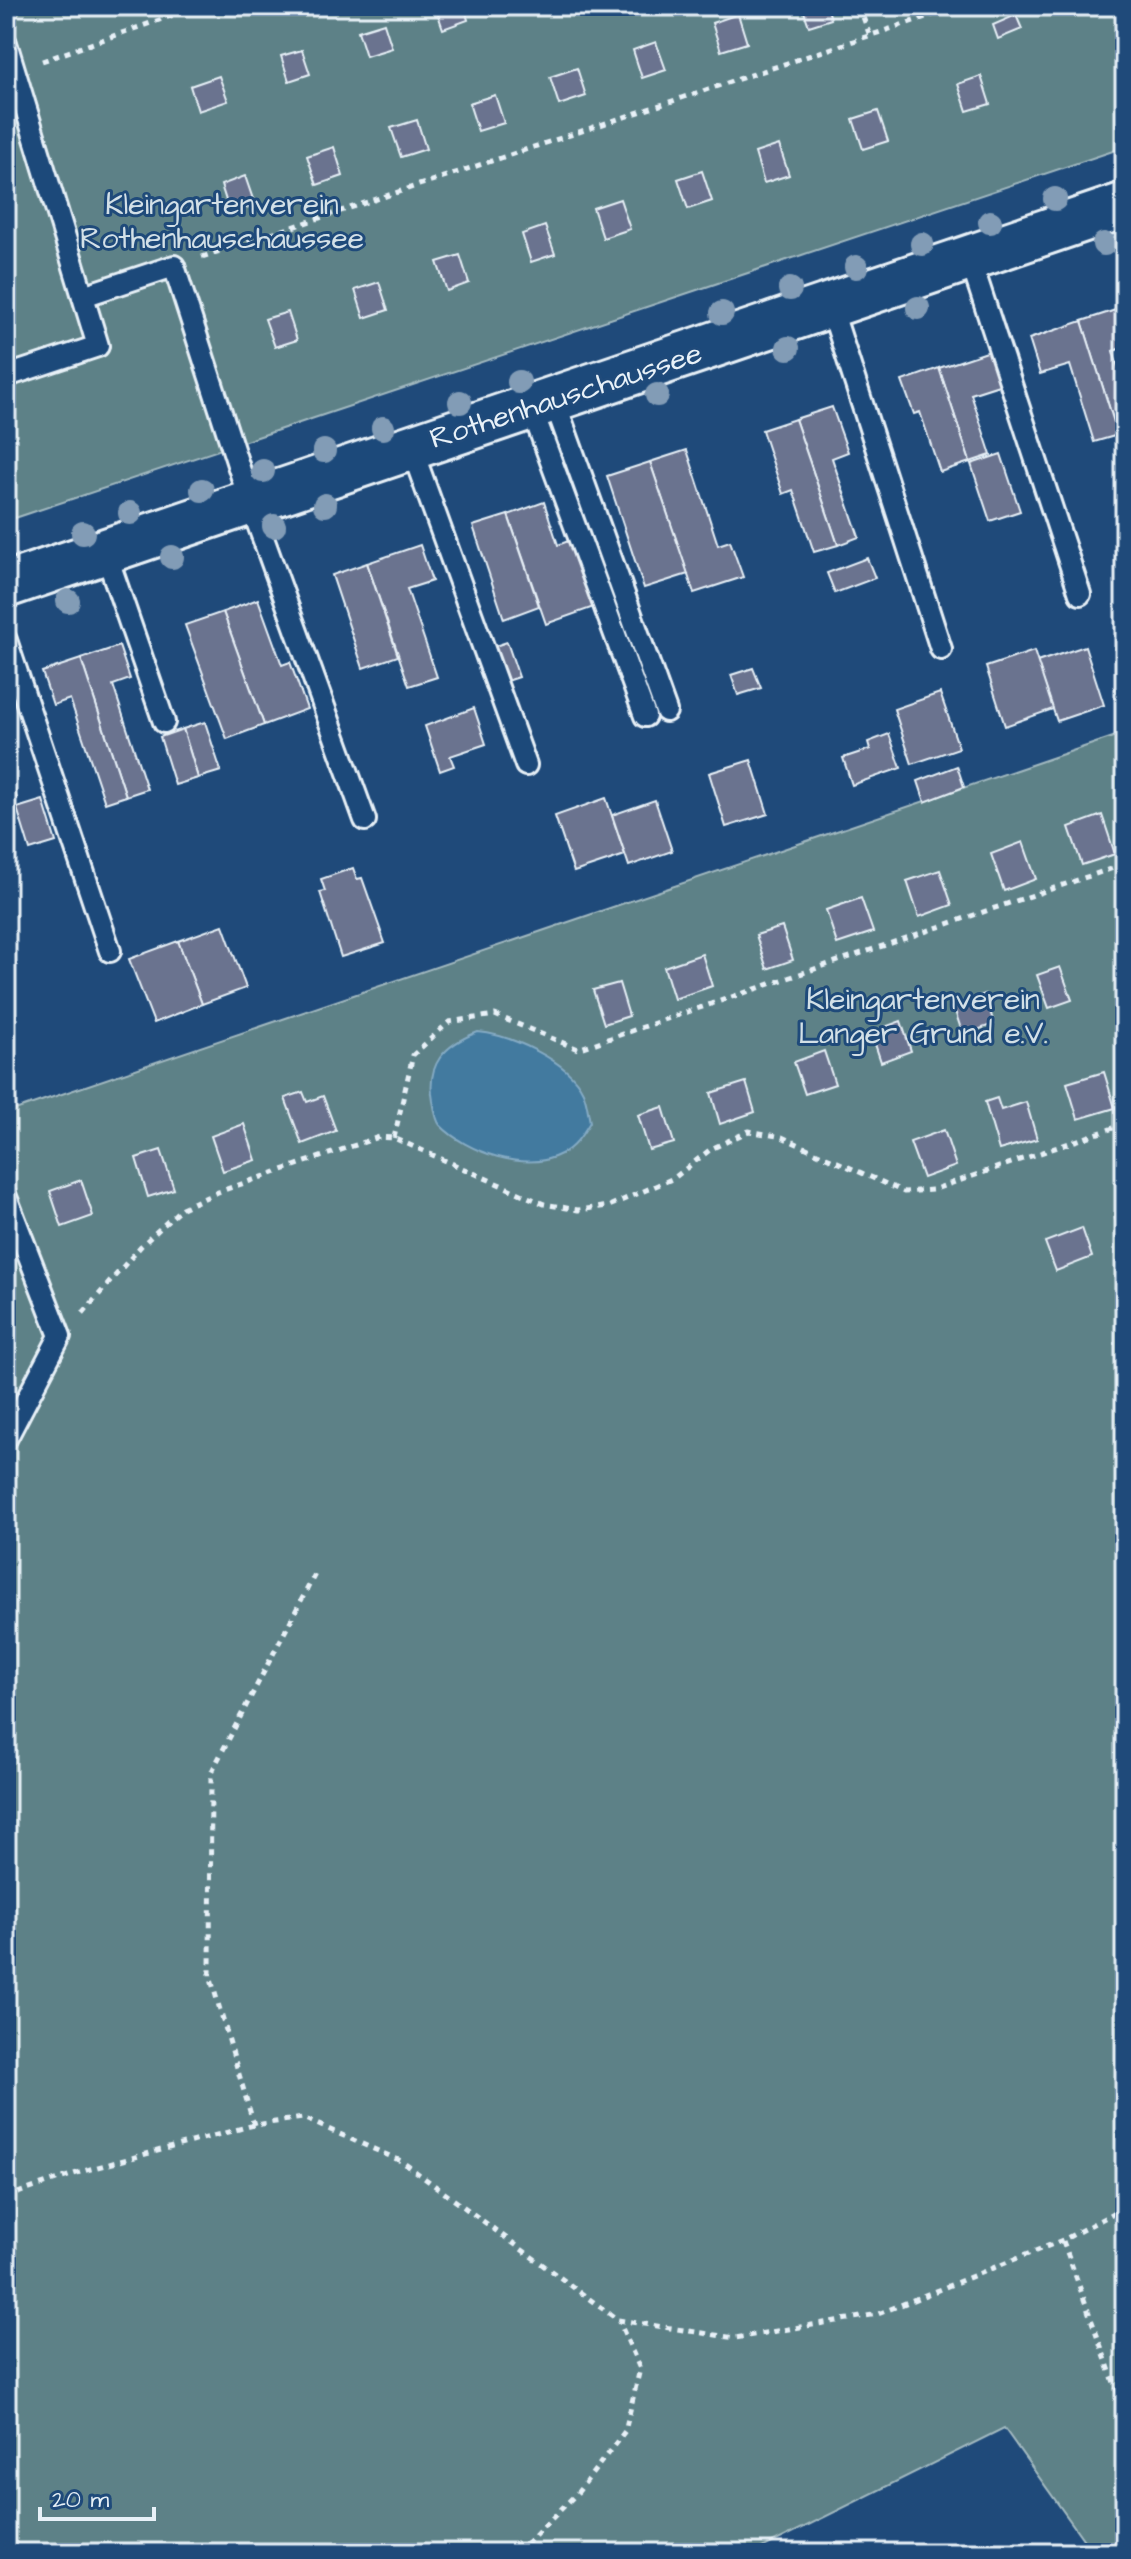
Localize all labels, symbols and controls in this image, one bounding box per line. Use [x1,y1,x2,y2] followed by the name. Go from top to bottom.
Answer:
[80,184,364,260] park label: Kleingartenverein Rothenhauschaussee
[425,332,707,460] street label: Rothenhauschaussee
[798,979,1048,1056] park label: Kleingartenverein Langer Grund e.V.
[40,2471,154,2521] scale bar
[52,2483,109,2517] text: 20 m

